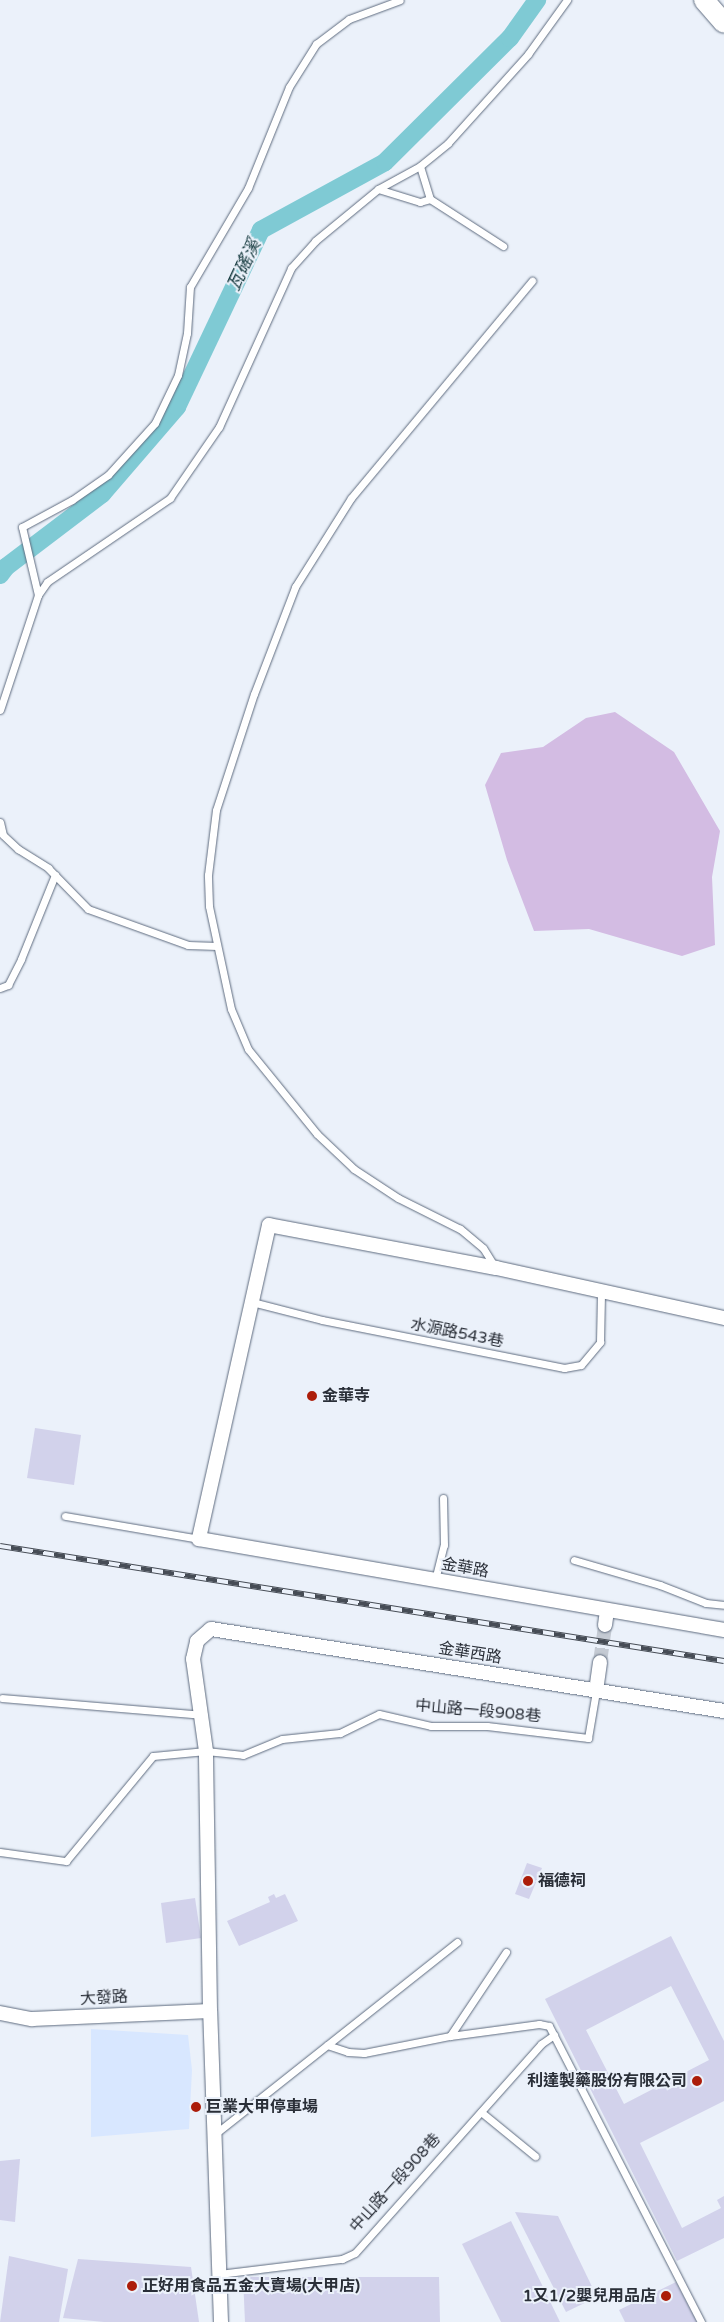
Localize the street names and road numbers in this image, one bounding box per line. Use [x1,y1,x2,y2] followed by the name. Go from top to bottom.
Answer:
[409,1315,505,1351] street label: 水源路543巷
[440,1554,490,1582] street label: 金華路
[437,1639,503,1667] street label: 金華西路
[414,1696,542,1726] street label: 中山路一段908巷
[80,1987,128,2009] street label: 大發路
[346,2130,444,2236] street label: 中山路一段908巷

